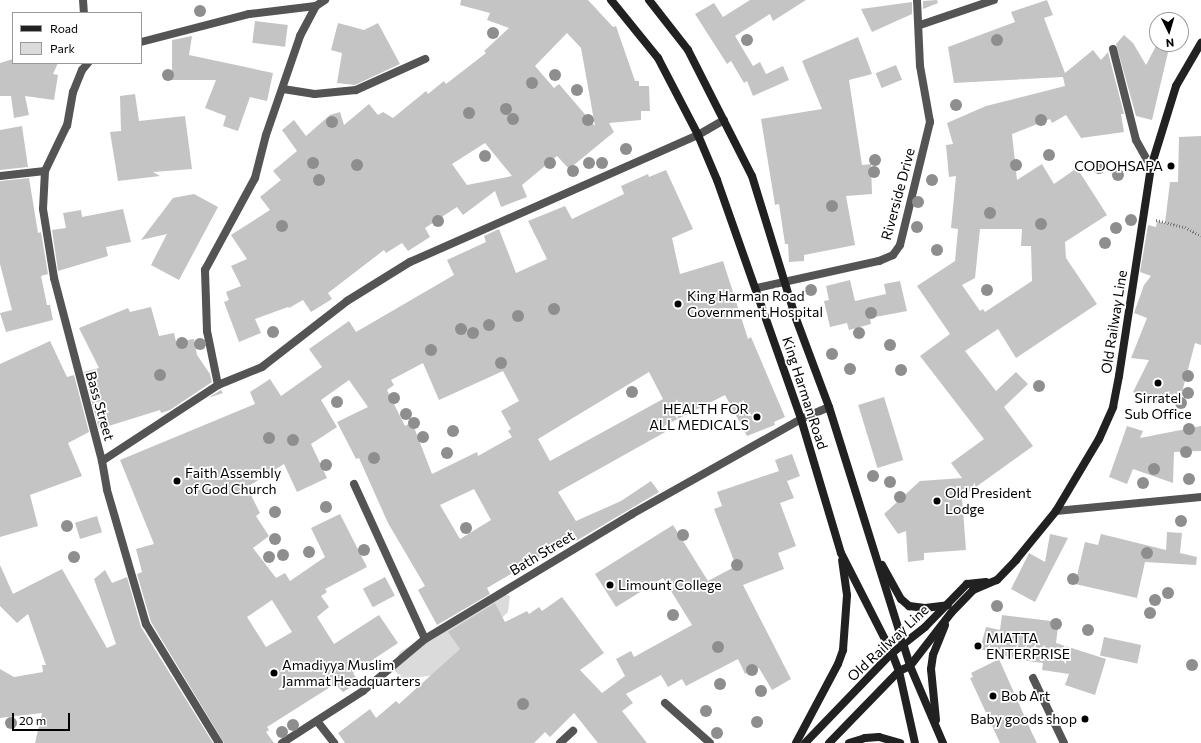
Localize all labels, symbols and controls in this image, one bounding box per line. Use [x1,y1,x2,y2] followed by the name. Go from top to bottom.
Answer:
[12,12,142,64] legend
[1149,12,1189,52] north arrow
[50,21,78,35] text: Road
[1165,37,1175,50] text: N
[50,41,75,55] text: Park
[878,146,918,242] street label: Riverside Drive
[1074,158,1163,174] place label: CODOHSAPA
[1166,161,1176,171] marker: CODOHSAPA
[1098,269,1130,375] street label: Old Railway Line
[687,288,823,320] place label: King Harman Road Government Hospital
[672,298,684,310] marker: King Harman Road Government Hospital
[779,334,831,452] street label: King Harman Road
[82,369,118,443] street label: Bass Street
[1153,378,1163,388] marker: Sirratel Sub Office
[1124,390,1192,422] place label: Sirratel Sub Office
[649,401,749,434] place label: HEALTH FOR ALL MEDICALS
[752,412,762,422] marker: HEALTH FOR ALL MEDICALS
[185,465,281,498] place label: Faith Assembly of God Church
[172,476,182,486] marker: Faith Assembly of God Church
[945,485,1031,518] place label: Old President Lodge
[932,496,942,506] marker: Old President Lodge
[507,527,577,579] street label: Bath Street
[618,577,722,593] place label: Limount College
[605,580,615,590] marker: Limount College
[844,601,932,685] street label: Old Railway Line
[986,630,1070,662] place label: MIATTA ENTERPRISE
[973,641,983,651] marker: MIATTA ENTERPRISE
[282,657,421,690] place label: Amadiyya Muslim Jammat Headquarters
[269,668,279,678] marker: Amadiyya Muslim Jammat Headquarters
[1001,688,1050,704] place label: Bob Art
[988,691,998,701] marker: Bob Art
[14,705,72,731] scale bar
[970,711,1077,727] place label: Baby goods shop
[19,713,46,727] text: 20 m
[1080,714,1090,724] marker: Baby goods shop

